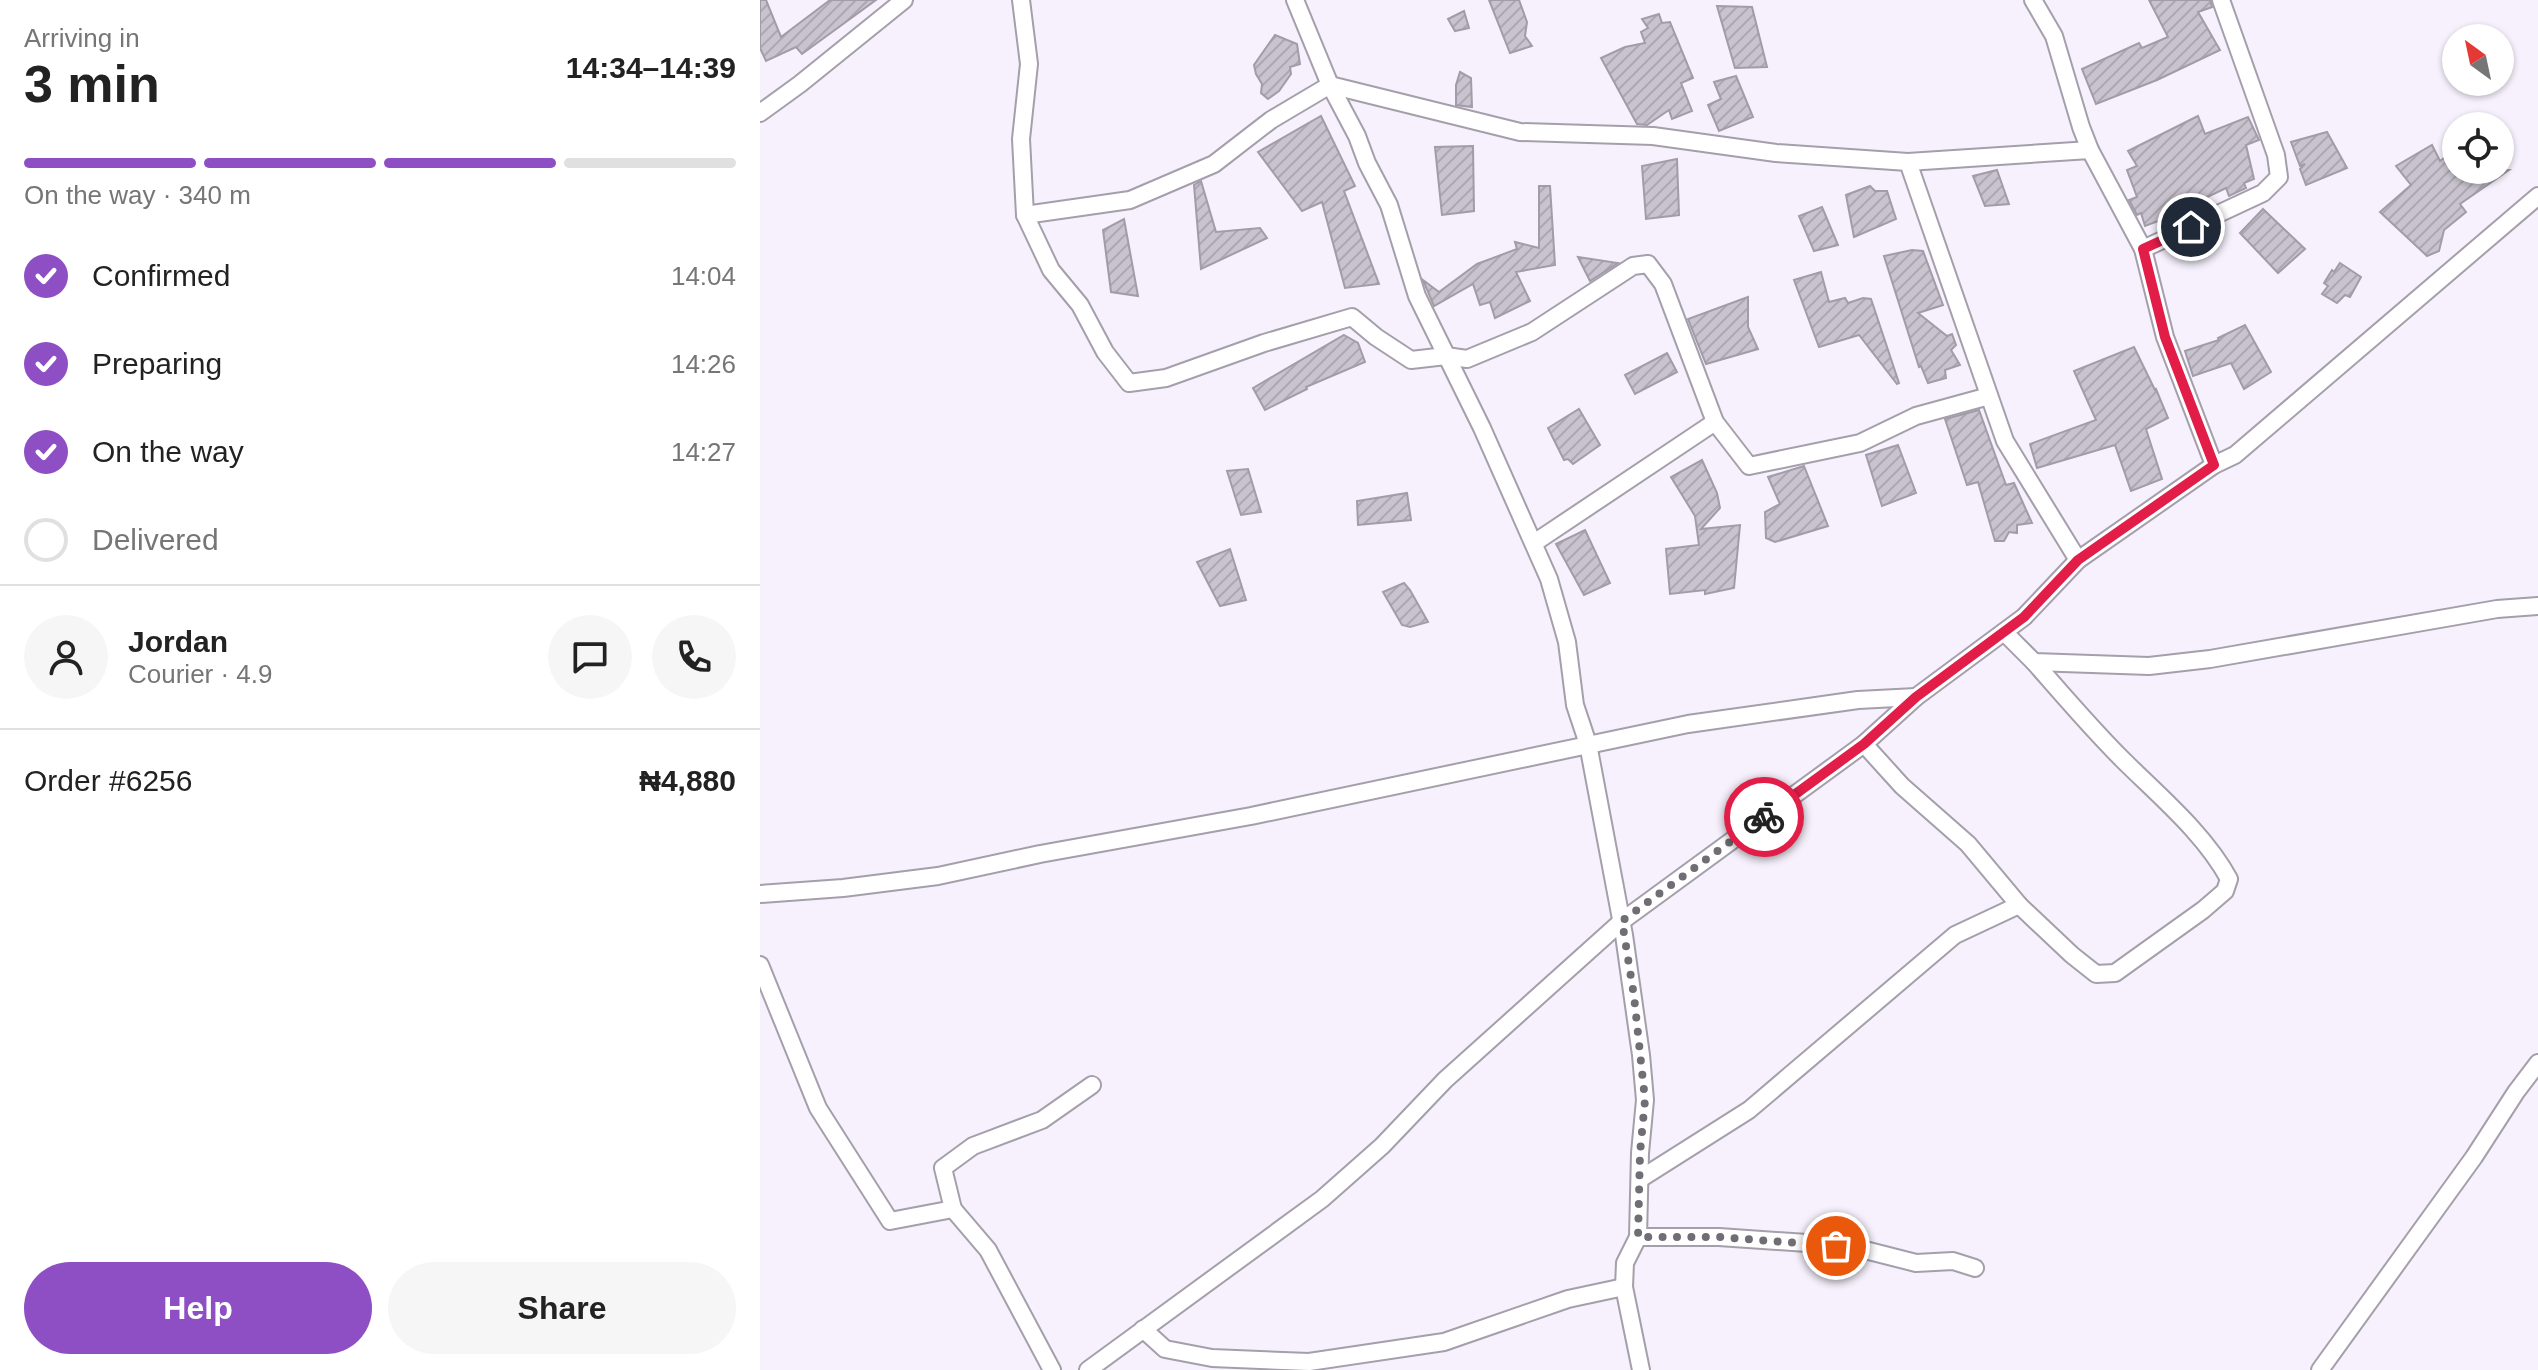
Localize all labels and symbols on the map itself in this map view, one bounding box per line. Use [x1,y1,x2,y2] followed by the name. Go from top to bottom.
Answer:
[2442,24,2514,96] north arrow
[2157,193,2225,261] pin
[1724,777,1804,857] courier
[1802,1212,1870,1280] pin

